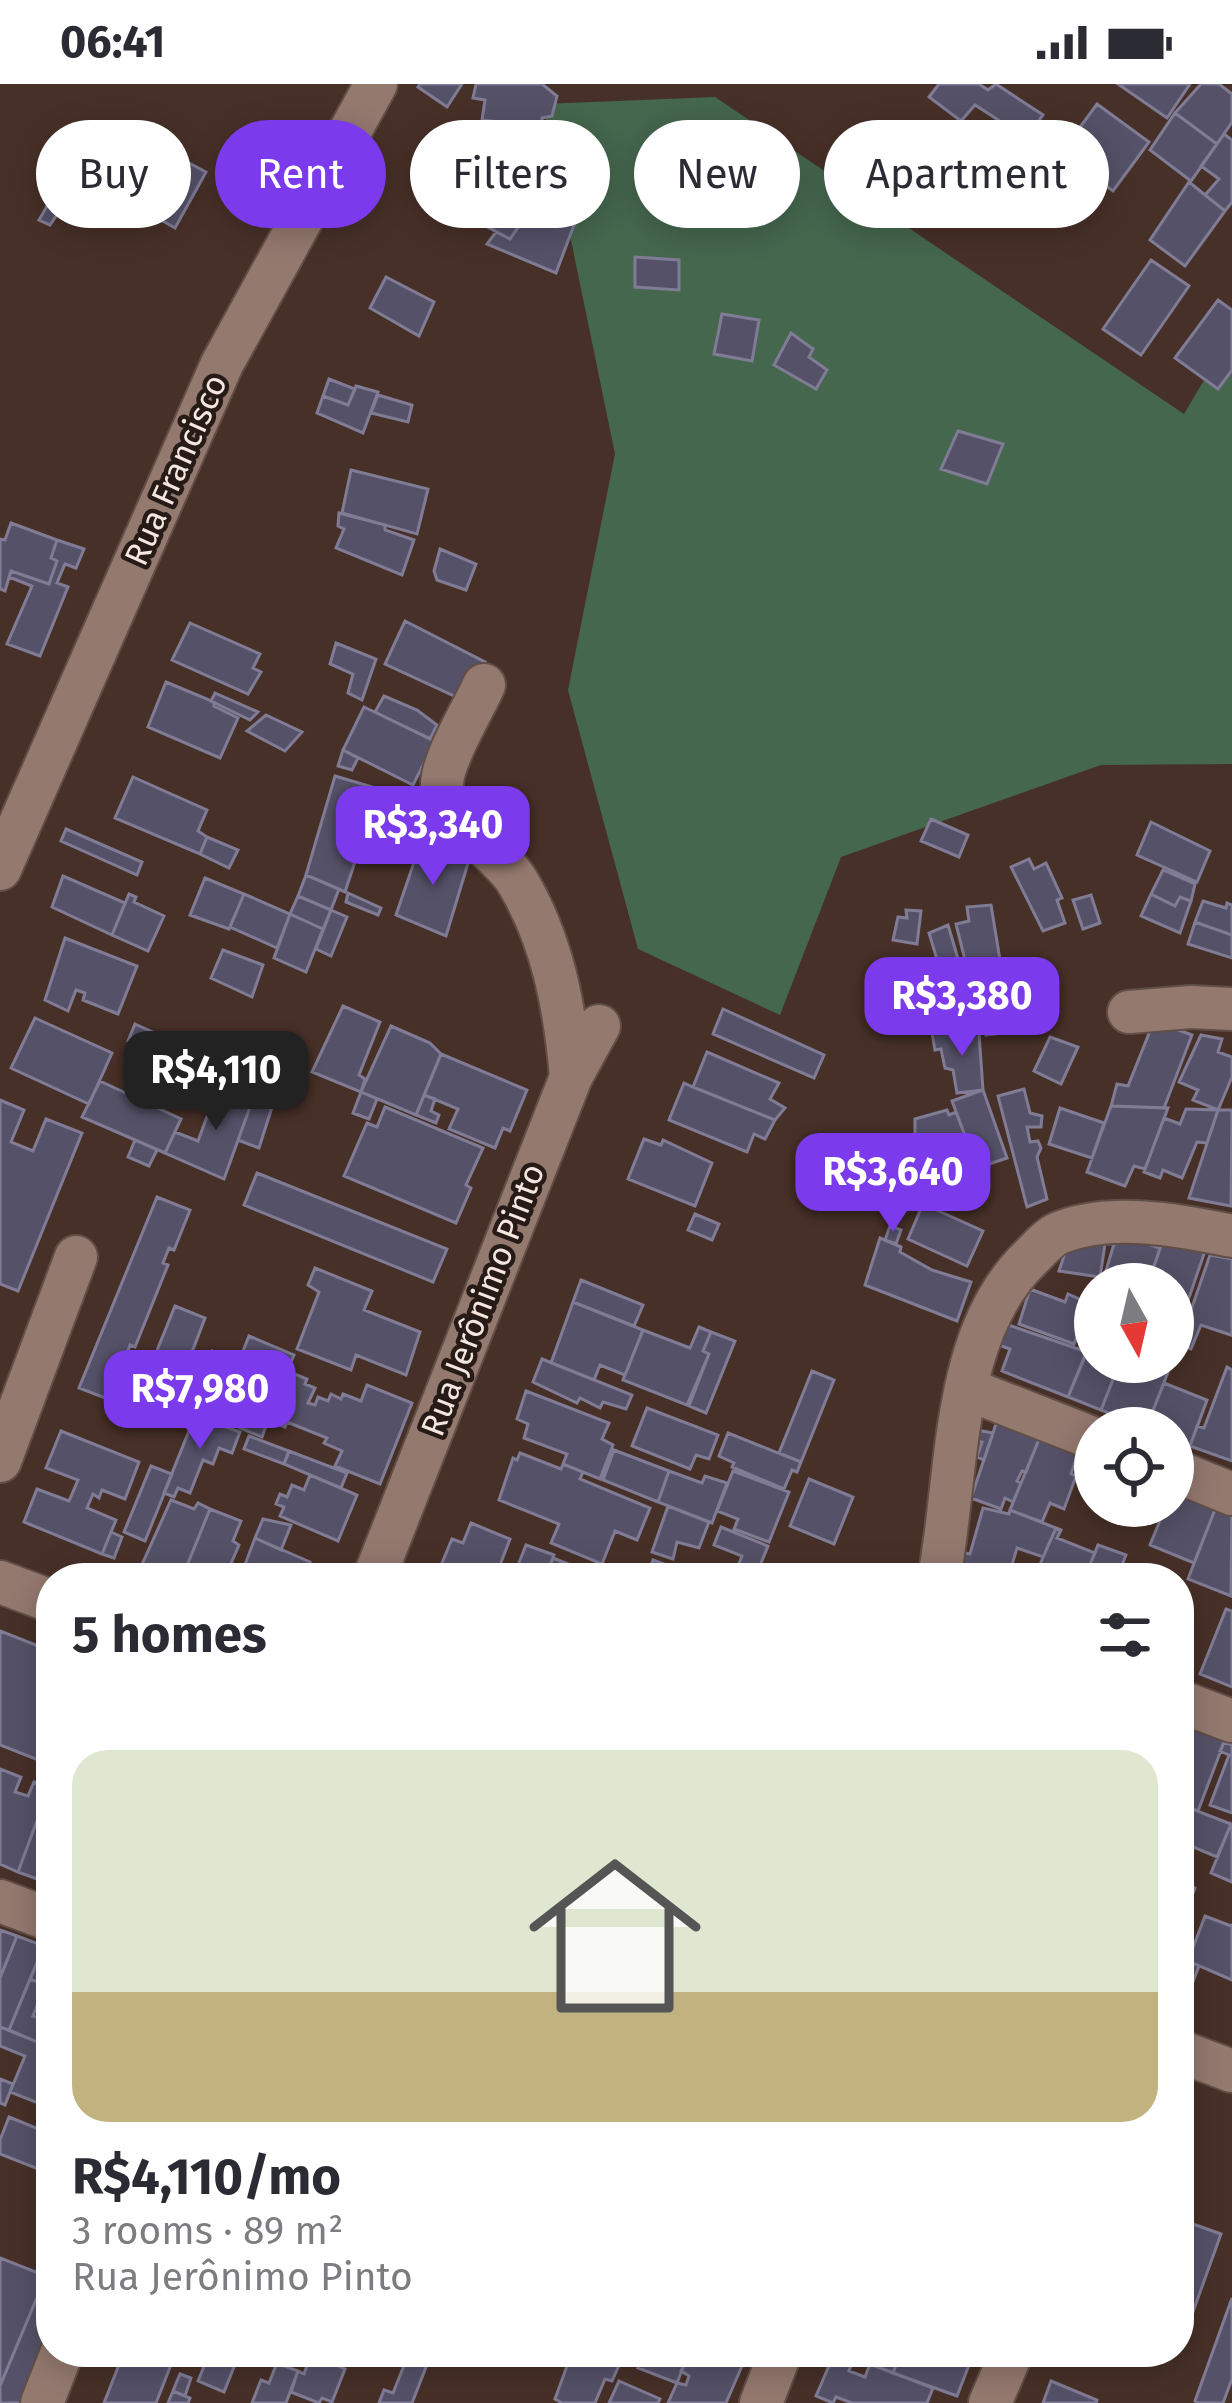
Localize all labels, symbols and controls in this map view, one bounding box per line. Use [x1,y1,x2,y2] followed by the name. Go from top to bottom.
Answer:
[60,15,165,69] text: 06:41
[36,120,191,228] chip: Buy
[215,120,386,228] chip: Rent
[410,120,610,228] chip: Filters
[634,120,800,228] chip: New
[824,120,1109,228] chip: Apartment
[116,368,236,572] street label: Rua Francisco
[322,786,544,888] pin: R$3,340
[363,802,503,848] text: R$3,340
[851,957,1073,1059] pin: R$3,380
[891,973,1033,1019] text: R$3,380
[105,1031,327,1133] pin: R$4,110
[151,1047,281,1093] text: R$4,110
[782,1133,1004,1235] pin: R$3,640
[822,1149,964,1195] text: R$3,640
[413,1158,553,1442] street label: Rua Jerônimo Pinto
[1074,1263,1194,1383] north arrow
[1074,1263,1194,1527] map controls
[89,1350,311,1452] pin: R$7,980
[131,1366,269,1412] text: R$7,980
[1074,1407,1194,1527] button: locate
[1092,1602,1158,1668] icon: filters
[72,1604,267,1666] text: 5 homes
[507,1828,723,2044] icon: home
[72,2146,341,2208] text: R$4,110/mo
[72,2208,343,2254] text: 3 rooms · 89 m²
[72,2254,413,2300] text: Rua Jerônimo Pinto

